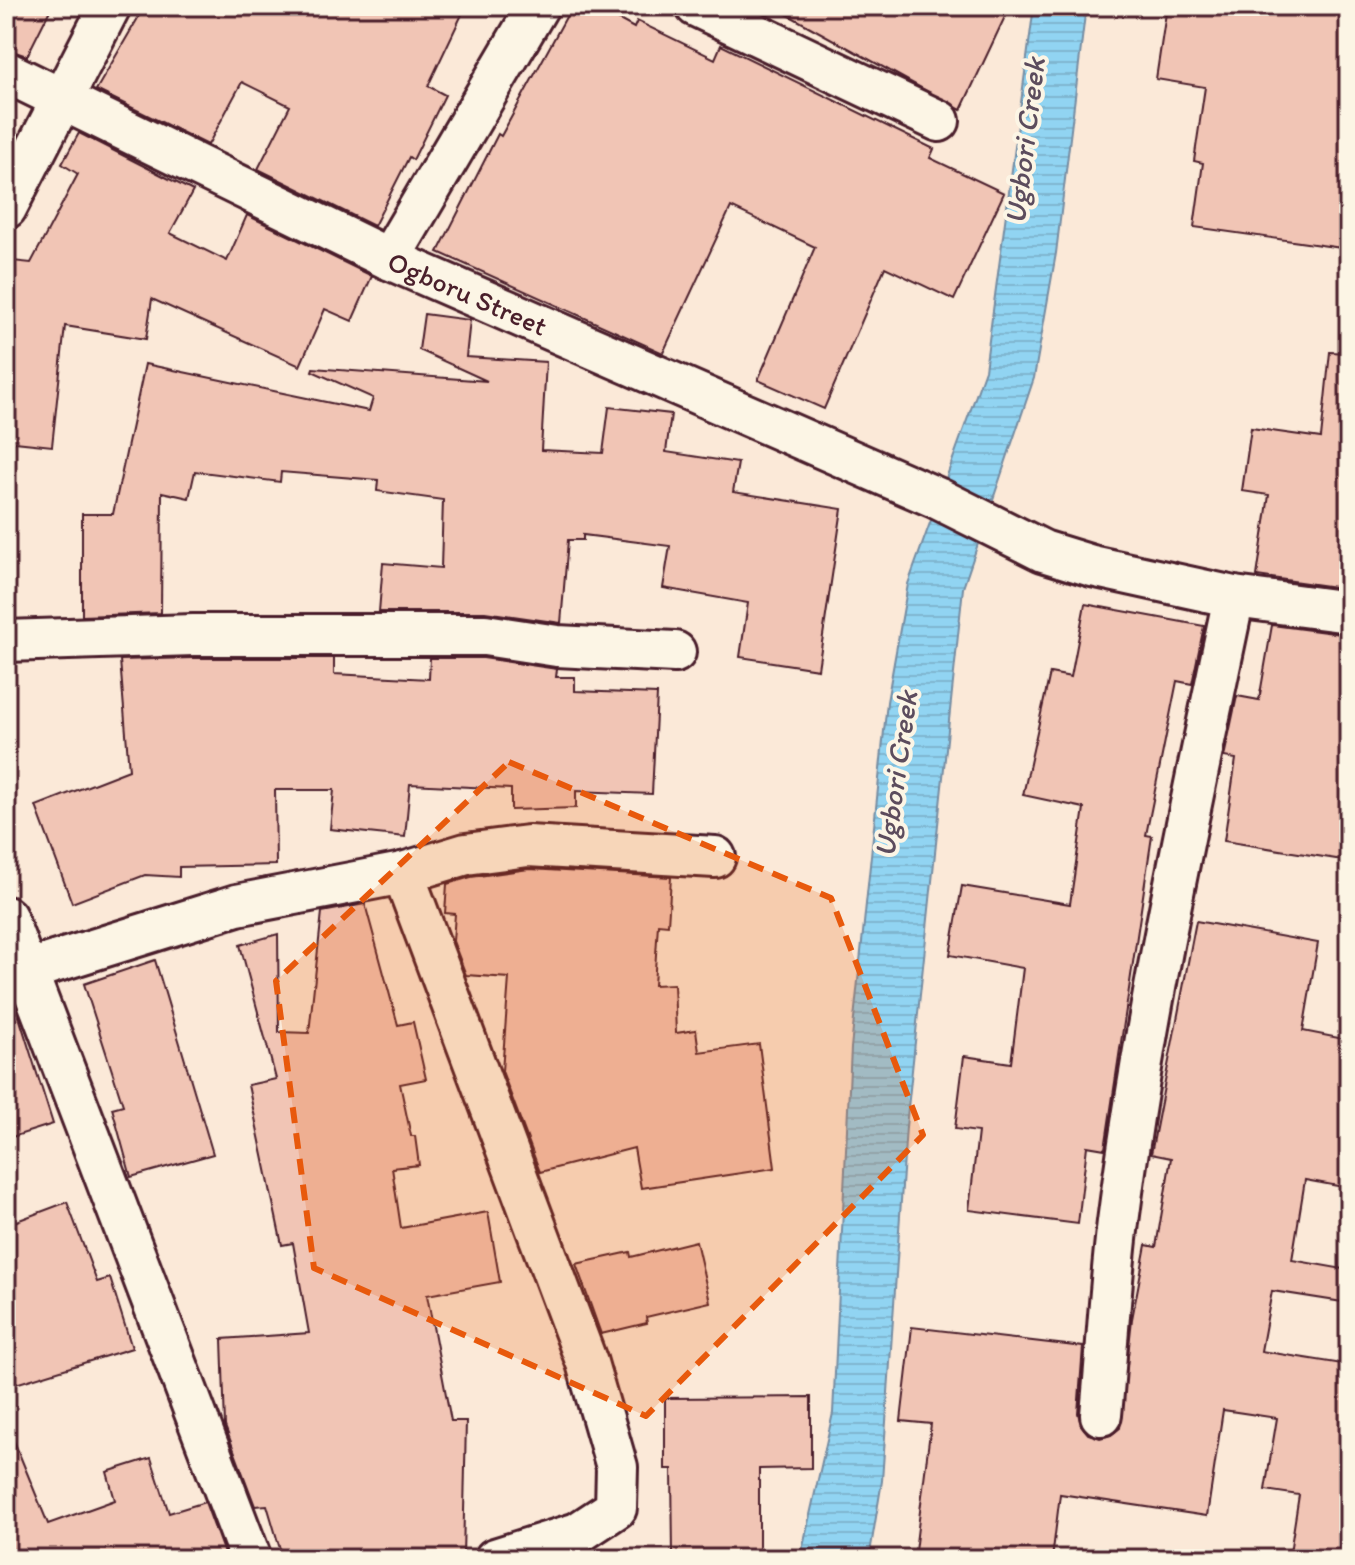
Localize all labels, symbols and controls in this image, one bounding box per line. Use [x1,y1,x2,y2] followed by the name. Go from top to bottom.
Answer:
[996,54,1053,226] water label: Ugbori Creek
[383,244,553,343] street label: Ogboru Street
[866,687,926,859] water label: Ugbori Creek

